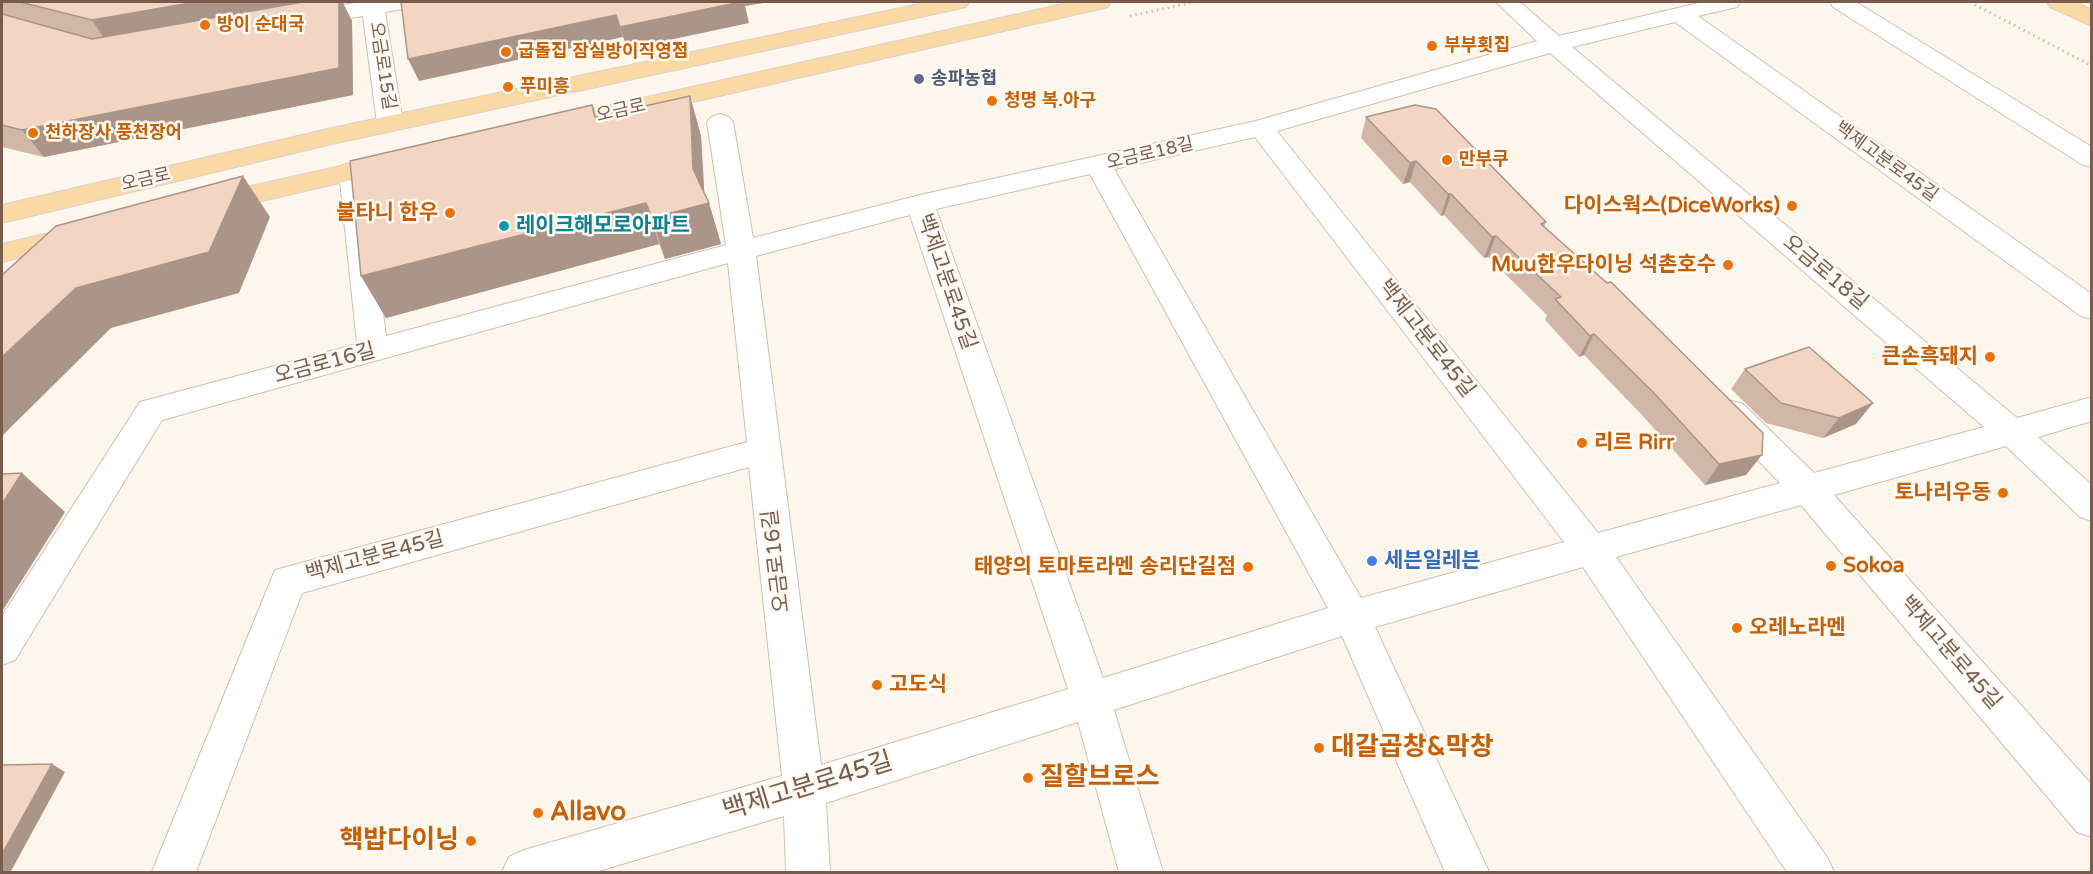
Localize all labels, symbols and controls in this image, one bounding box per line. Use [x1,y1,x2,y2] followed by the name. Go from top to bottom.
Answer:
[217,14,304,36] place label: 방이 순대국
[198,18,212,32] marker: 방이 순대국
[364,20,400,112] street label: 오금로15길
[1444,35,1510,57] place label: 부부횟집
[1425,39,1439,53] marker: 부부횟집
[518,41,688,63] place label: 굽돌집 잠실방이직영점
[499,45,513,59] marker: 굽돌집 잠실방이직영점
[931,68,997,90] place label: 송파농협
[912,72,926,86] marker: 송파농협
[520,76,570,98] place label: 푸미흥
[501,80,515,94] marker: 푸미흥
[1004,90,1096,112] place label: 청명 복.아구
[985,94,999,108] marker: 청명 복.아구
[594,95,648,127] street label: 오금로
[1830,117,1942,207] street label: 백제고분로45길
[45,122,182,144] place label: 천하장사 풍천장어
[26,126,40,140] marker: 천하장사 풍천장어
[1104,133,1196,175] street label: 오금로18길
[1459,149,1509,171] place label: 만부쿠
[1440,153,1454,167] marker: 만부쿠
[119,164,173,196] street label: 오금로
[1564,193,1780,219] place label: 다이스웍스(DiceWorks)
[1785,199,1799,213] marker: 다이스웍스(DiceWorks)
[336,200,438,226] place label: 불타니 한우
[443,206,457,220] marker: 불타니 한우
[911,211,981,353] street label: 백제고분로45길
[516,213,690,239] place label: 레이크해모로아파트
[497,219,511,233] marker: 레이크해모로아파트
[1777,230,1873,316] street label: 오금로18길
[1491,252,1716,278] place label: Muu한우다이닝 석촌호수
[1721,258,1735,272] marker: Muu한우다이닝 석촌호수
[1372,275,1480,403] street label: 백제고분로45길
[272,338,378,390] street label: 오금로16길
[1881,344,1978,370] place label: 큰손흑돼지
[1983,350,1997,364] marker: 큰손흑돼지
[1594,430,1674,456] place label: 리르 Rirr
[1575,436,1589,450] marker: 리르 Rirr
[1894,480,1991,506] place label: 토나리우동
[1996,486,2010,500] marker: 토나리우동
[758,508,796,614] street label: 오금로16길
[303,526,447,588] street label: 백제고분로45길
[1384,548,1481,574] place label: 세븐일레븐
[1843,553,1905,579] place label: Sokoa
[974,554,1236,580] place label: 태양의 토마토라멘 송리단길점
[1365,554,1379,568] marker: 세븐일레븐
[1824,559,1838,573] marker: Sokoa
[1241,560,1255,574] marker: 태양의 토마토라멘 송리단길점
[1894,591,2006,715] street label: 백제고분로45길
[1749,615,1846,641] place label: 오레노라멘
[1730,621,1744,635] marker: 오레노라멘
[889,672,947,698] place label: 고도식
[870,678,884,692] marker: 고도식
[1331,732,1494,764] place label: 대갈곱창&막창
[1312,741,1326,755] marker: 대갈곱창&막창
[719,746,897,828] street label: 백제고분로45길
[1040,762,1160,794] place label: 질할브로스
[1021,771,1035,785] marker: 질할브로스
[550,797,626,829] place label: Allavo
[531,806,545,820] marker: Allavo
[339,825,459,857] place label: 핵밥다이닝
[464,834,478,848] marker: 핵밥다이닝

